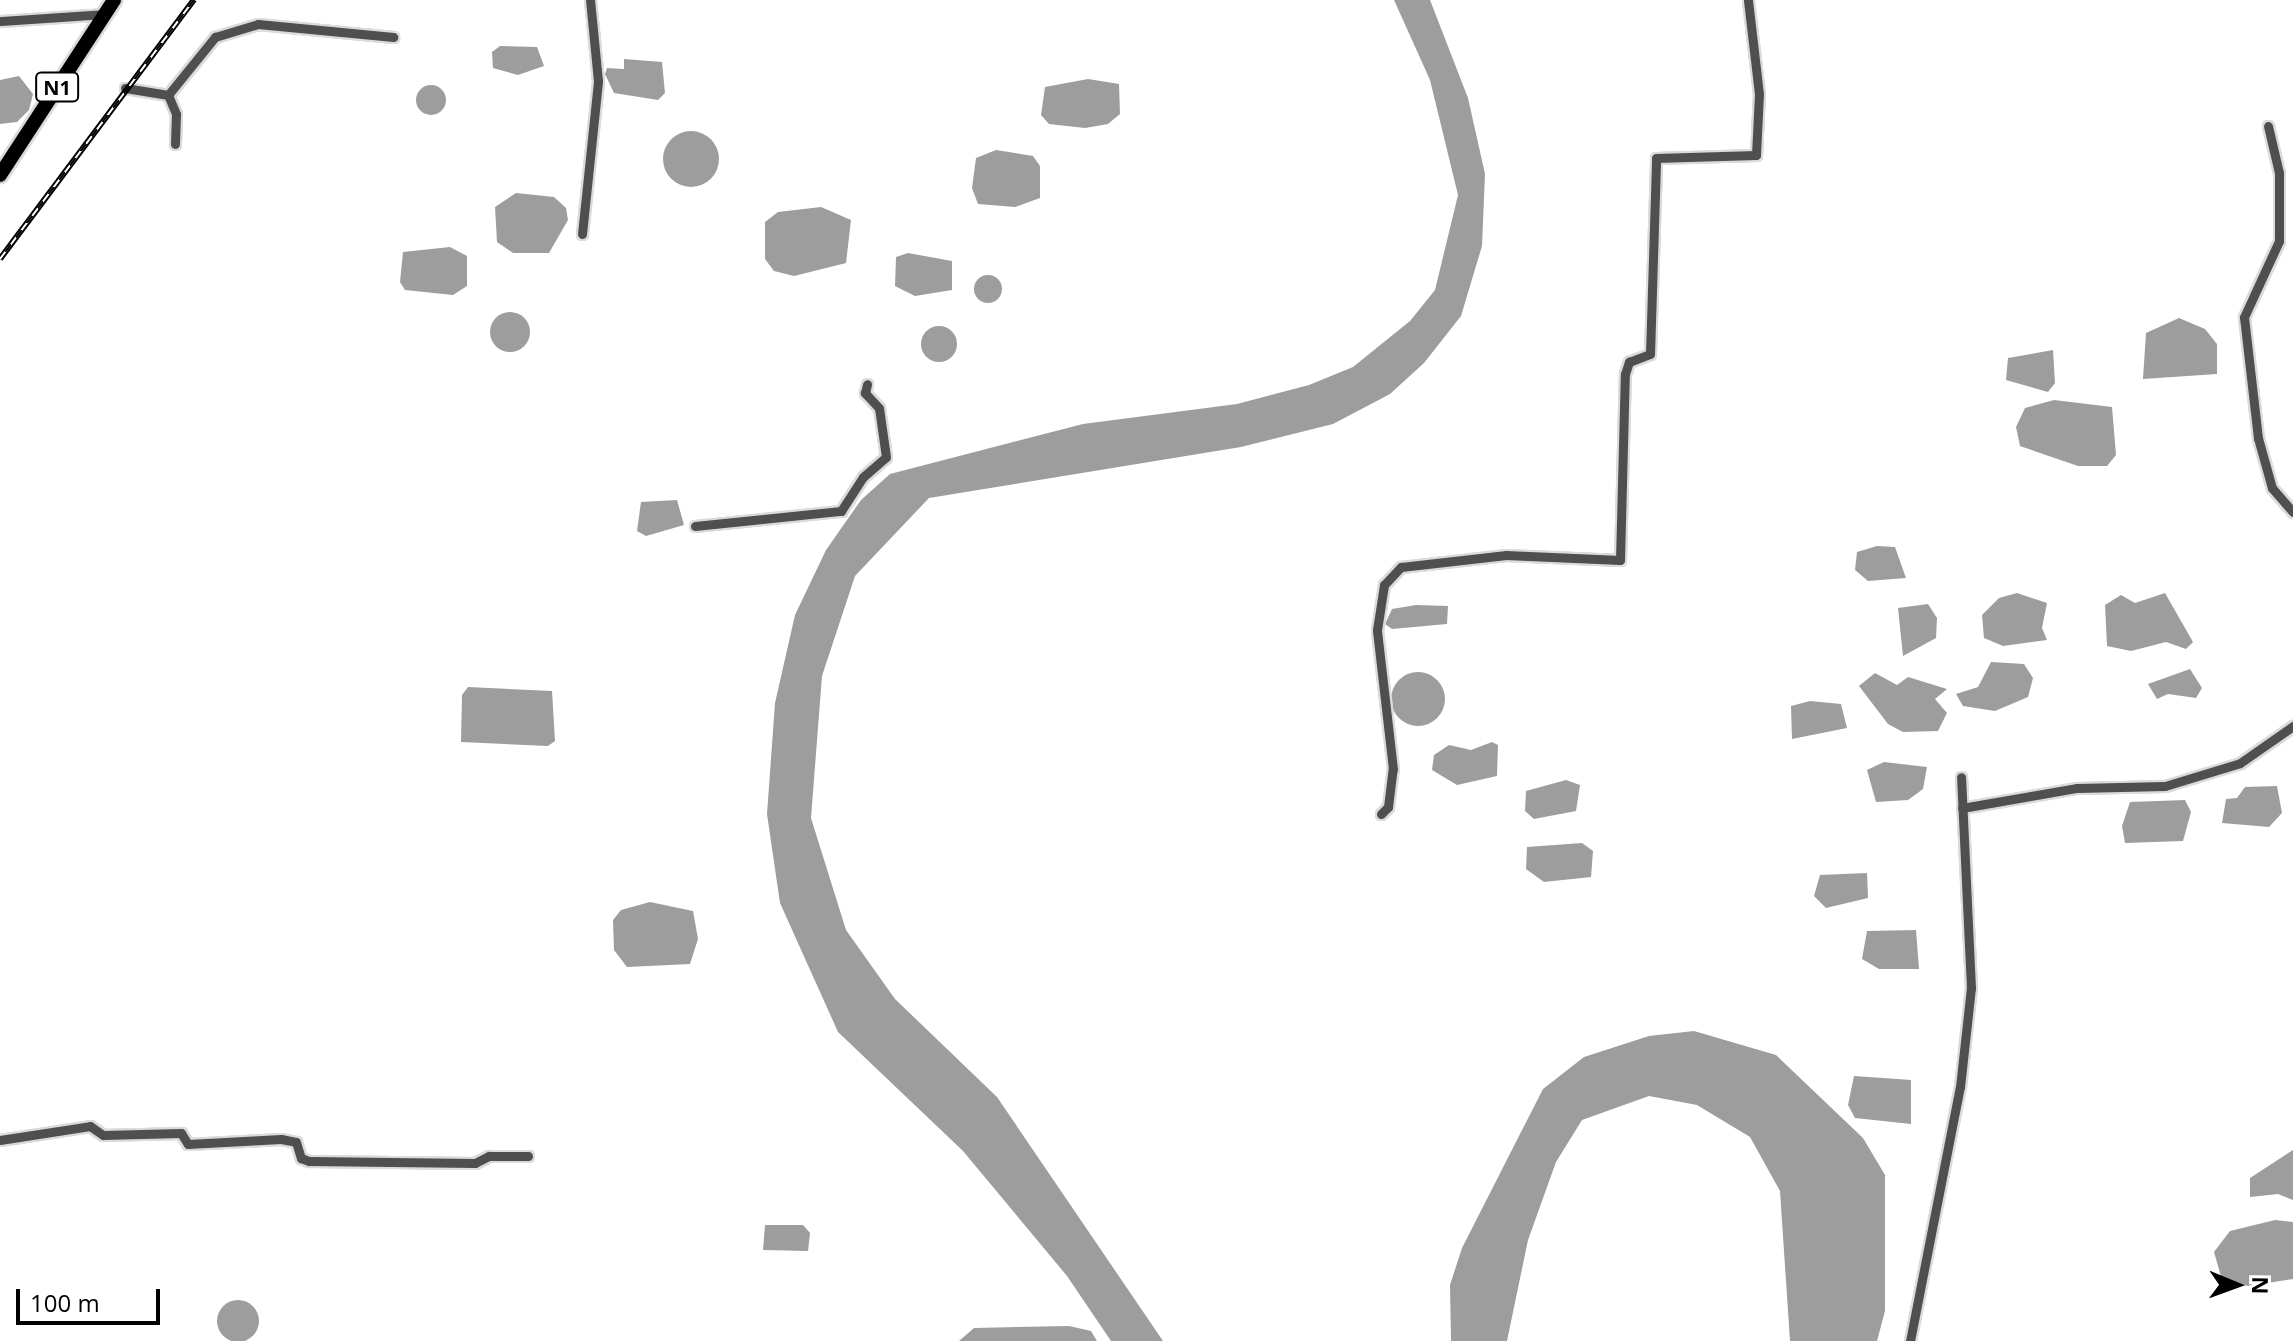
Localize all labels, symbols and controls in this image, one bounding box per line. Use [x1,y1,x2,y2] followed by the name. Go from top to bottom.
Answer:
[35,71,79,103] road number: N1
[2197,1245,2277,1325] north arrow
[20,1273,164,1323] scale bar
[2246,1276,2276,1295] text: N
[30,1286,100,1319] text: 100 m

